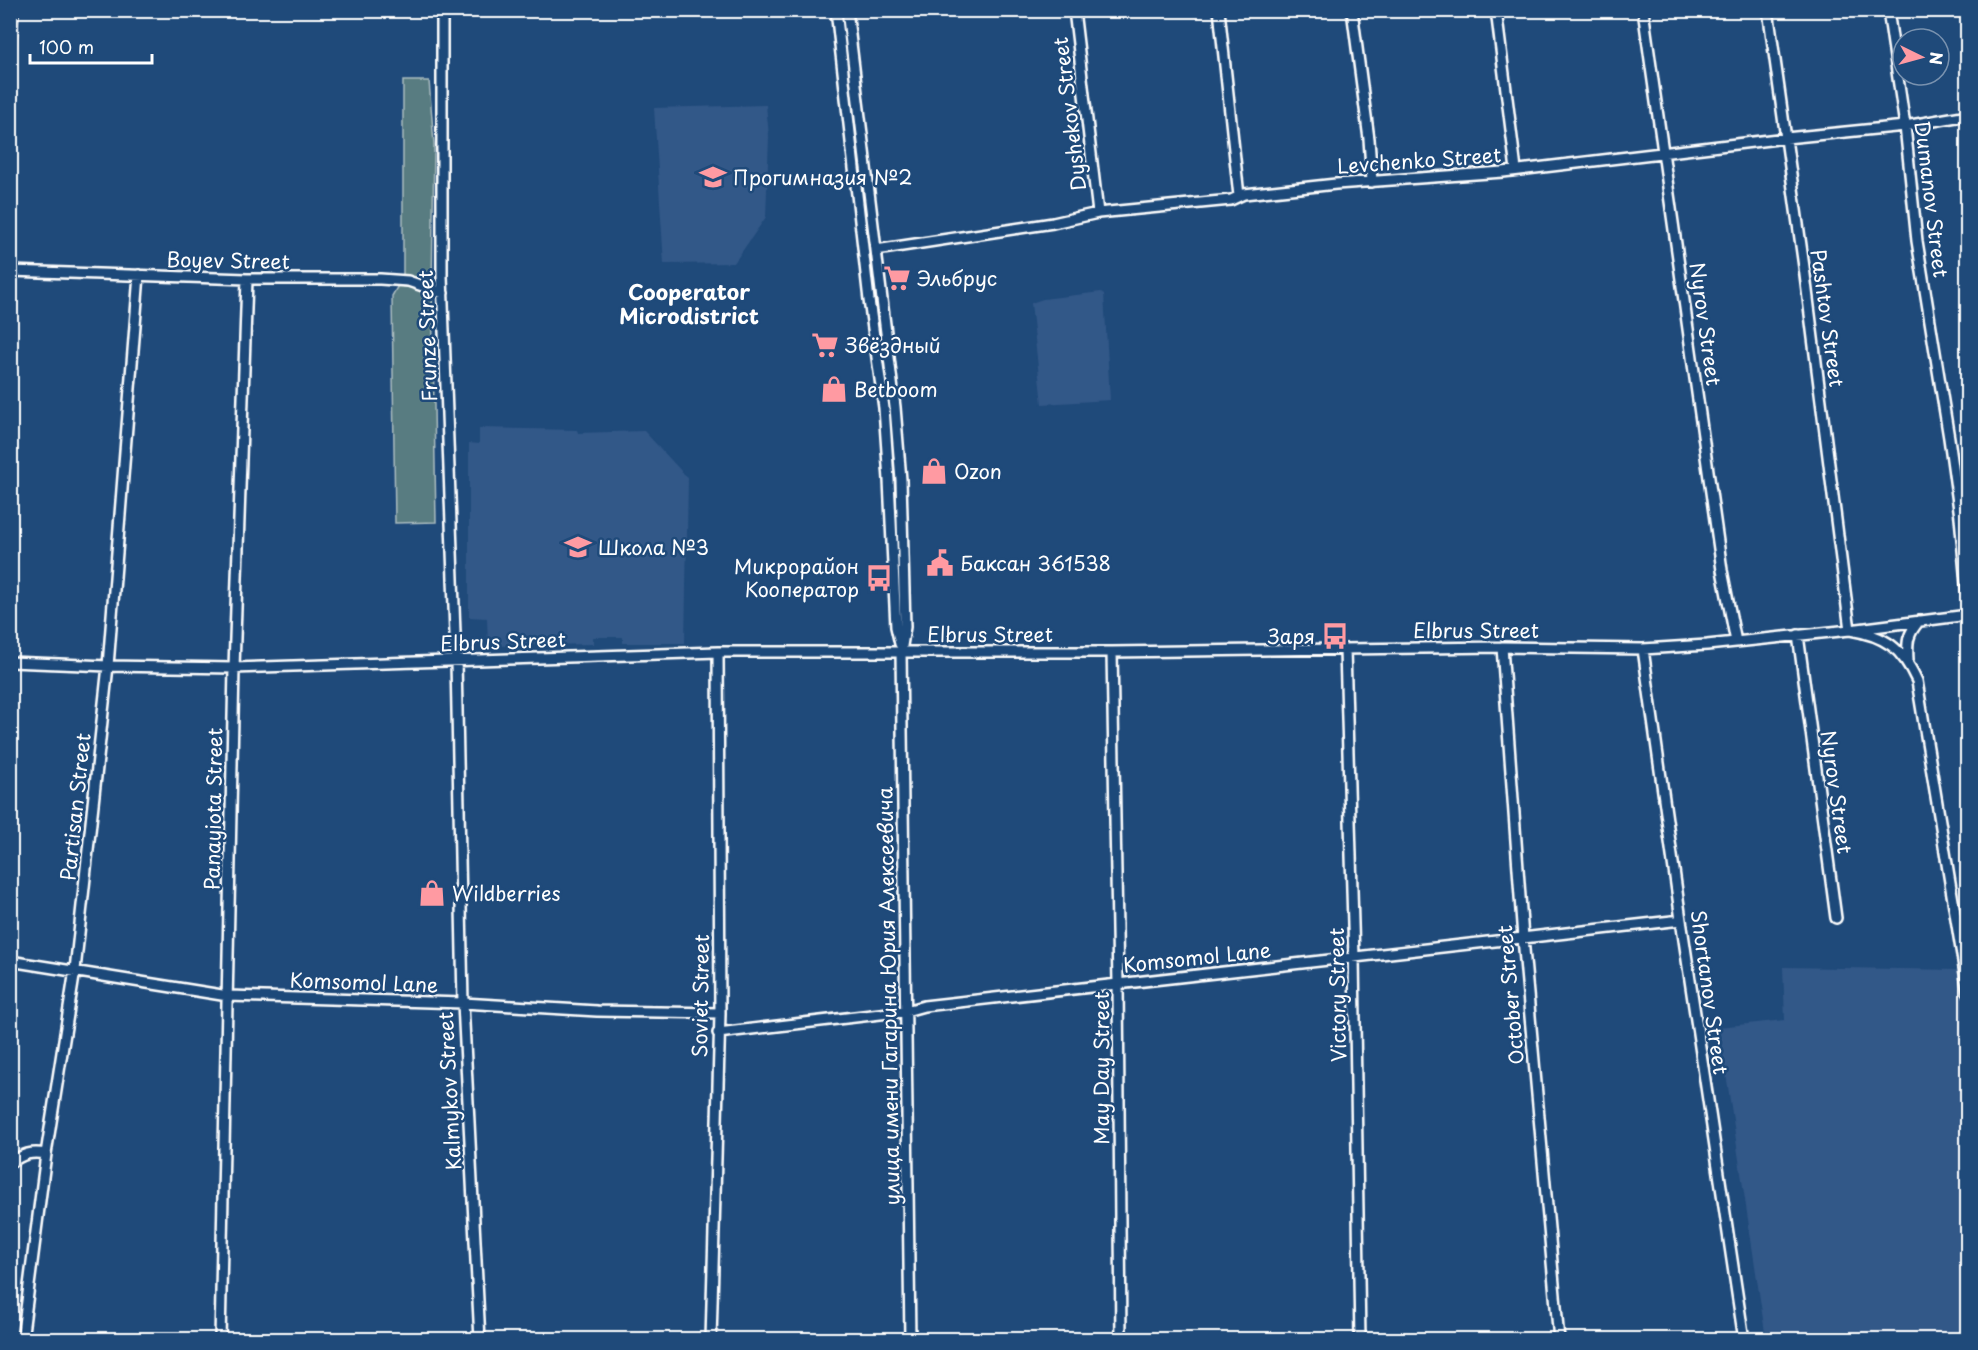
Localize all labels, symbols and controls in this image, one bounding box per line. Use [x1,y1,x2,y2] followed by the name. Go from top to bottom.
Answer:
[30,27,152,65] scale bar
[1891,27,1951,87] north arrow
[39,33,94,60] text: 100 m
[1045,35,1093,193] street label: Dyshekov Street
[1924,51,1949,66] text: N
[1907,119,1957,279] street label: Dumanov Street
[1336,139,1502,181] street label: Levchenko Street
[698,162,728,192] school or university icon: Прогимназия №2
[733,162,912,192] place label: Прогимназия №2
[166,244,290,276] street label: Boyev Street
[1804,247,1852,389] street label: Pashtov Street
[1683,260,1729,388] street label: Nyrov Street
[882,263,912,293] supermarket icon: Эльбрус
[917,263,997,293] place label: Эльбрус
[410,270,444,402] street label: Frunze Street
[619,275,759,331] district label: Cooperator Microdistrict
[810,330,840,360] supermarket icon: Звёздный
[845,330,941,360] place label: Звёздный
[819,374,849,404] shop icon: Betboom
[854,374,938,404] place label: Betboom
[919,456,949,486] shop icon: Ozon
[954,456,1002,486] place label: Ozon
[563,532,593,562] school or university icon: Школа №3
[598,532,709,562] place label: Школа №3
[925,548,955,578] public building icon: Баксан 361538
[960,548,1111,578] place label: Баксан 361538
[734,551,859,604] place label: Микрорайон Кооператор
[864,563,894,593] bus stop icon: Микрорайон Кооператор
[1413,615,1539,645] street label: Elbrus Street
[927,619,1053,649] street label: Elbrus Street
[1268,621,1315,651] place label: Заря
[1320,621,1350,651] bus stop icon: Заря
[440,624,566,658] street label: Elbrus Street
[197,727,229,891] street label: Panayiota Street
[1814,728,1860,856] street label: Nyrov Street
[52,731,98,883] street label: Partisan Street
[869,786,907,1206] street label: улица имени Гагарина Юрия Алексеевича
[417,878,447,908] shop icon: Wildberries
[452,878,561,908] place label: Wildberries
[1684,908,1736,1076] street label: Shortanov Street
[1489,924,1531,1066] street label: October Street
[1321,927,1353,1063] street label: Victory Street
[684,934,716,1058] street label: Soviet Street
[1122,934,1272,980] street label: Komsomol Lane
[289,964,439,1000] street label: Komsomol Lane
[1086,991,1116,1145] street label: May Day Street
[430,1011,468,1171] street label: Kalmykov Street

